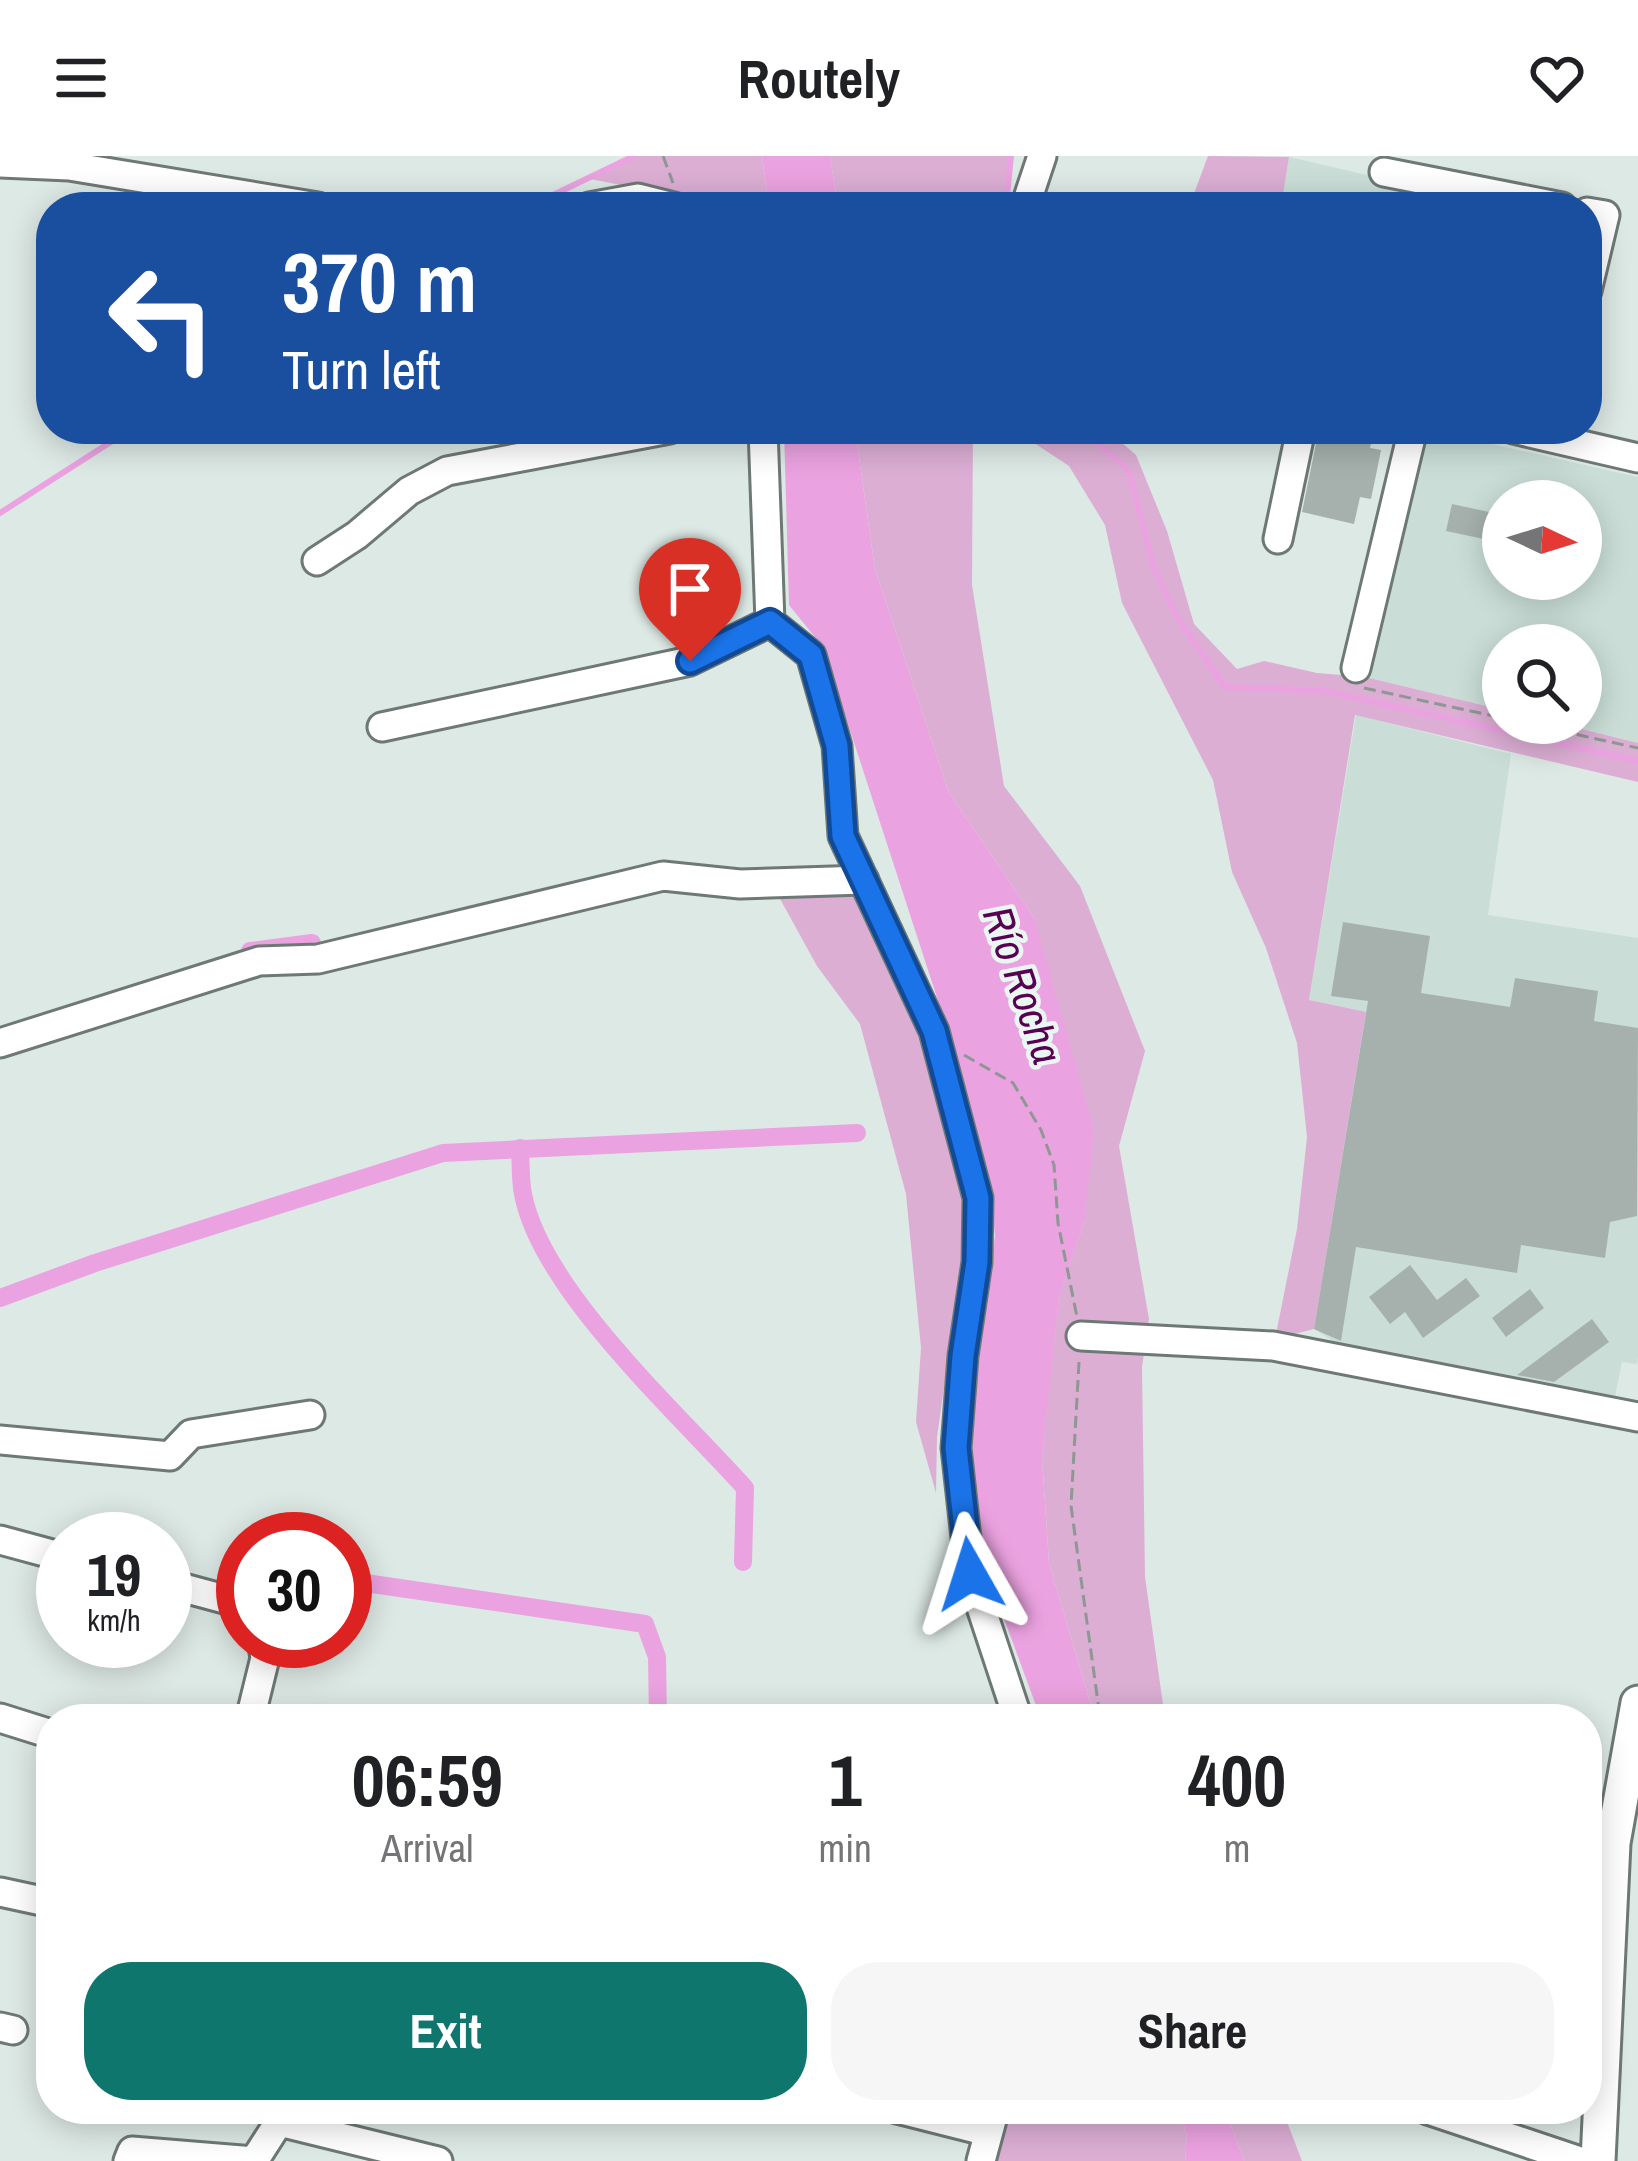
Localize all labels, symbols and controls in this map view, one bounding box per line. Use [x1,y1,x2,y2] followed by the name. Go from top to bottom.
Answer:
[738,42,900,115] text: Routely
[48,45,114,111] icon: menu
[1524,45,1590,111] icon: heart
[282,225,477,338] text: 370 m
[84,240,240,396] icon: left
[282,333,441,406] text: Turn left
[1482,480,1602,600] north arrow
[1482,480,1602,744] map controls
[639,538,741,661] pin
[657,556,723,622] icon: arrive
[1482,624,1602,744] button: search
[970,899,1076,1071] water label: Río Rocha
[907,1511,1033,1637] position arrow
[216,1512,372,1668] speed limit sign: 30
[87,1534,141,1615] text: 19
[87,1600,141,1640] text: km/h
[352,1731,503,1828] text: 06:59
[829,1731,862,1828] text: 1
[1188,1731,1286,1828] text: 400
[381,1822,473,1874] text: Arrival
[819,1822,872,1874] text: min
[1224,1822,1250,1874] text: m
[84,1962,807,2100] button: Exit
[831,1962,1554,2100] button: Share

